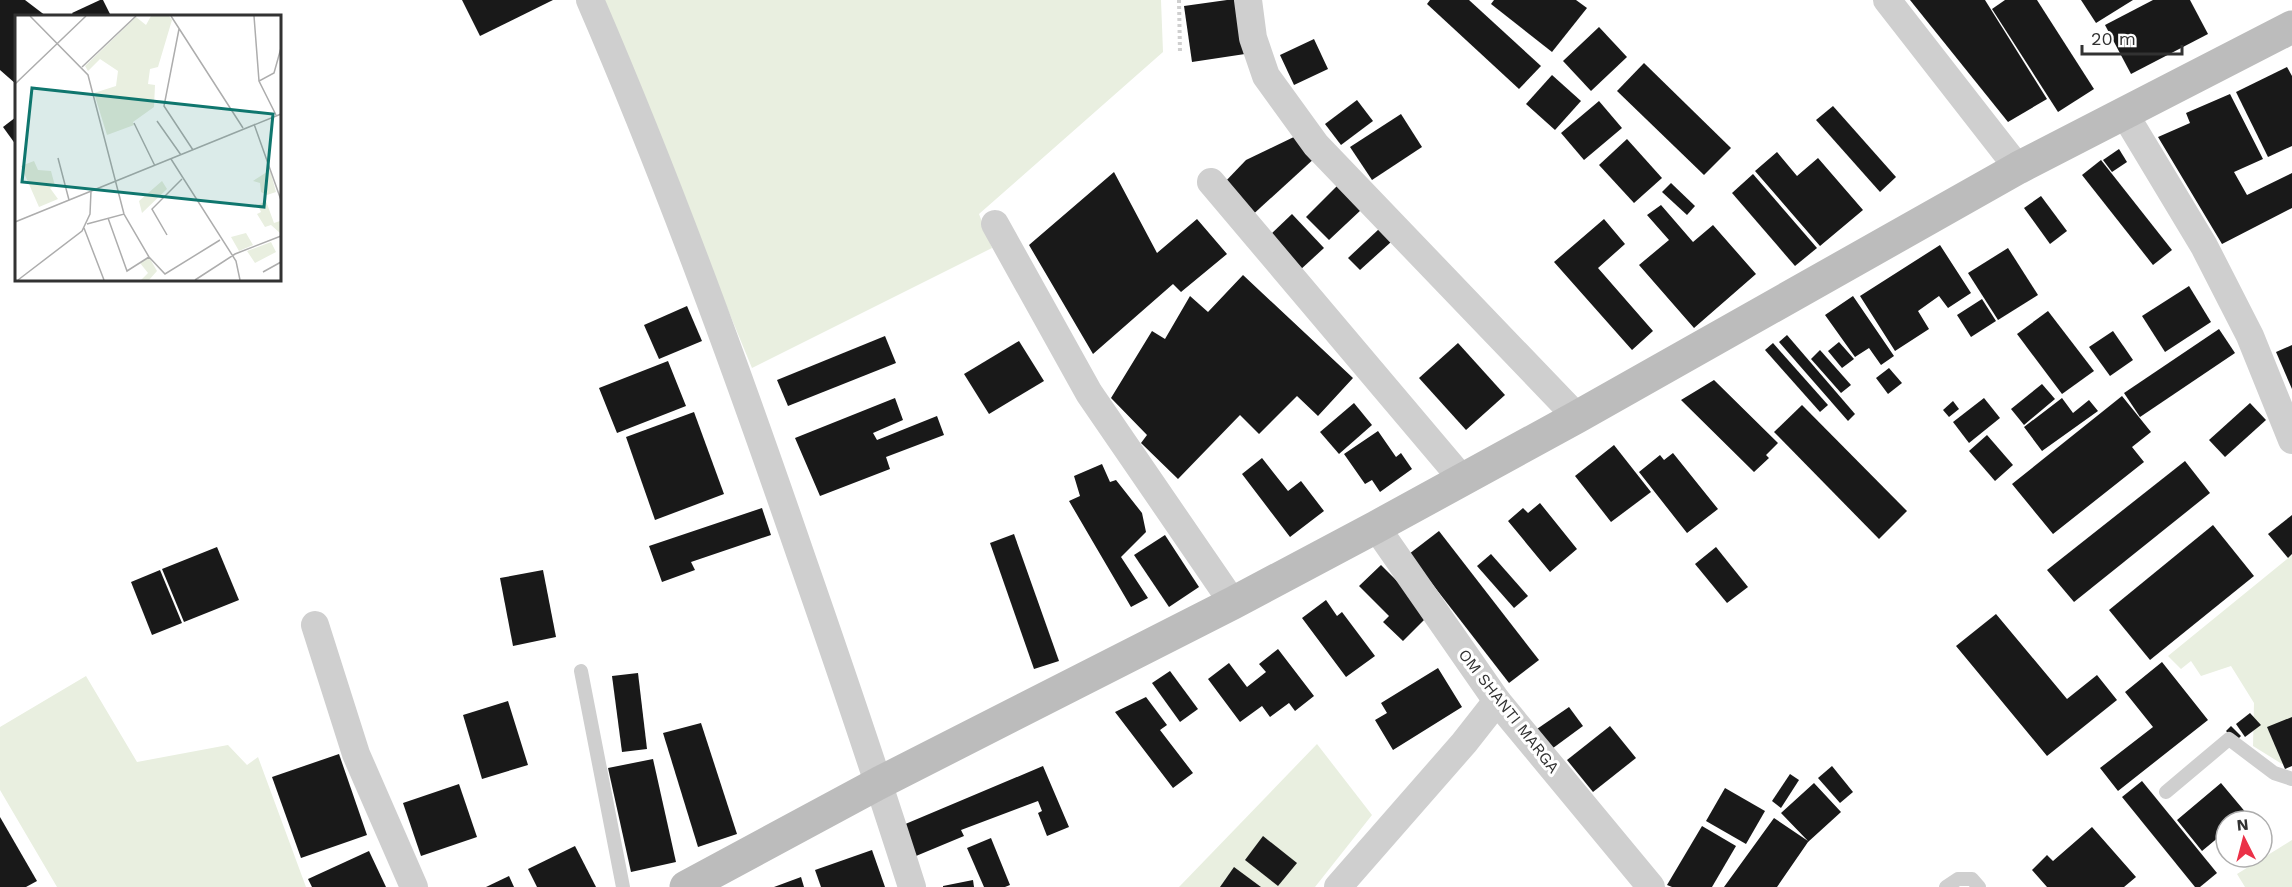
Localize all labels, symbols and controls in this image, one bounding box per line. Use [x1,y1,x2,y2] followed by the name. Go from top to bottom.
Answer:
[15,15,280,280] inset map
[2082,18,2182,56] scale bar
[2091,28,2136,49] text: 20 m
[1455,645,1564,777] street label: OM SHANTI MARGA
[2214,809,2274,869] north arrow
[2236,815,2249,835] text: N

